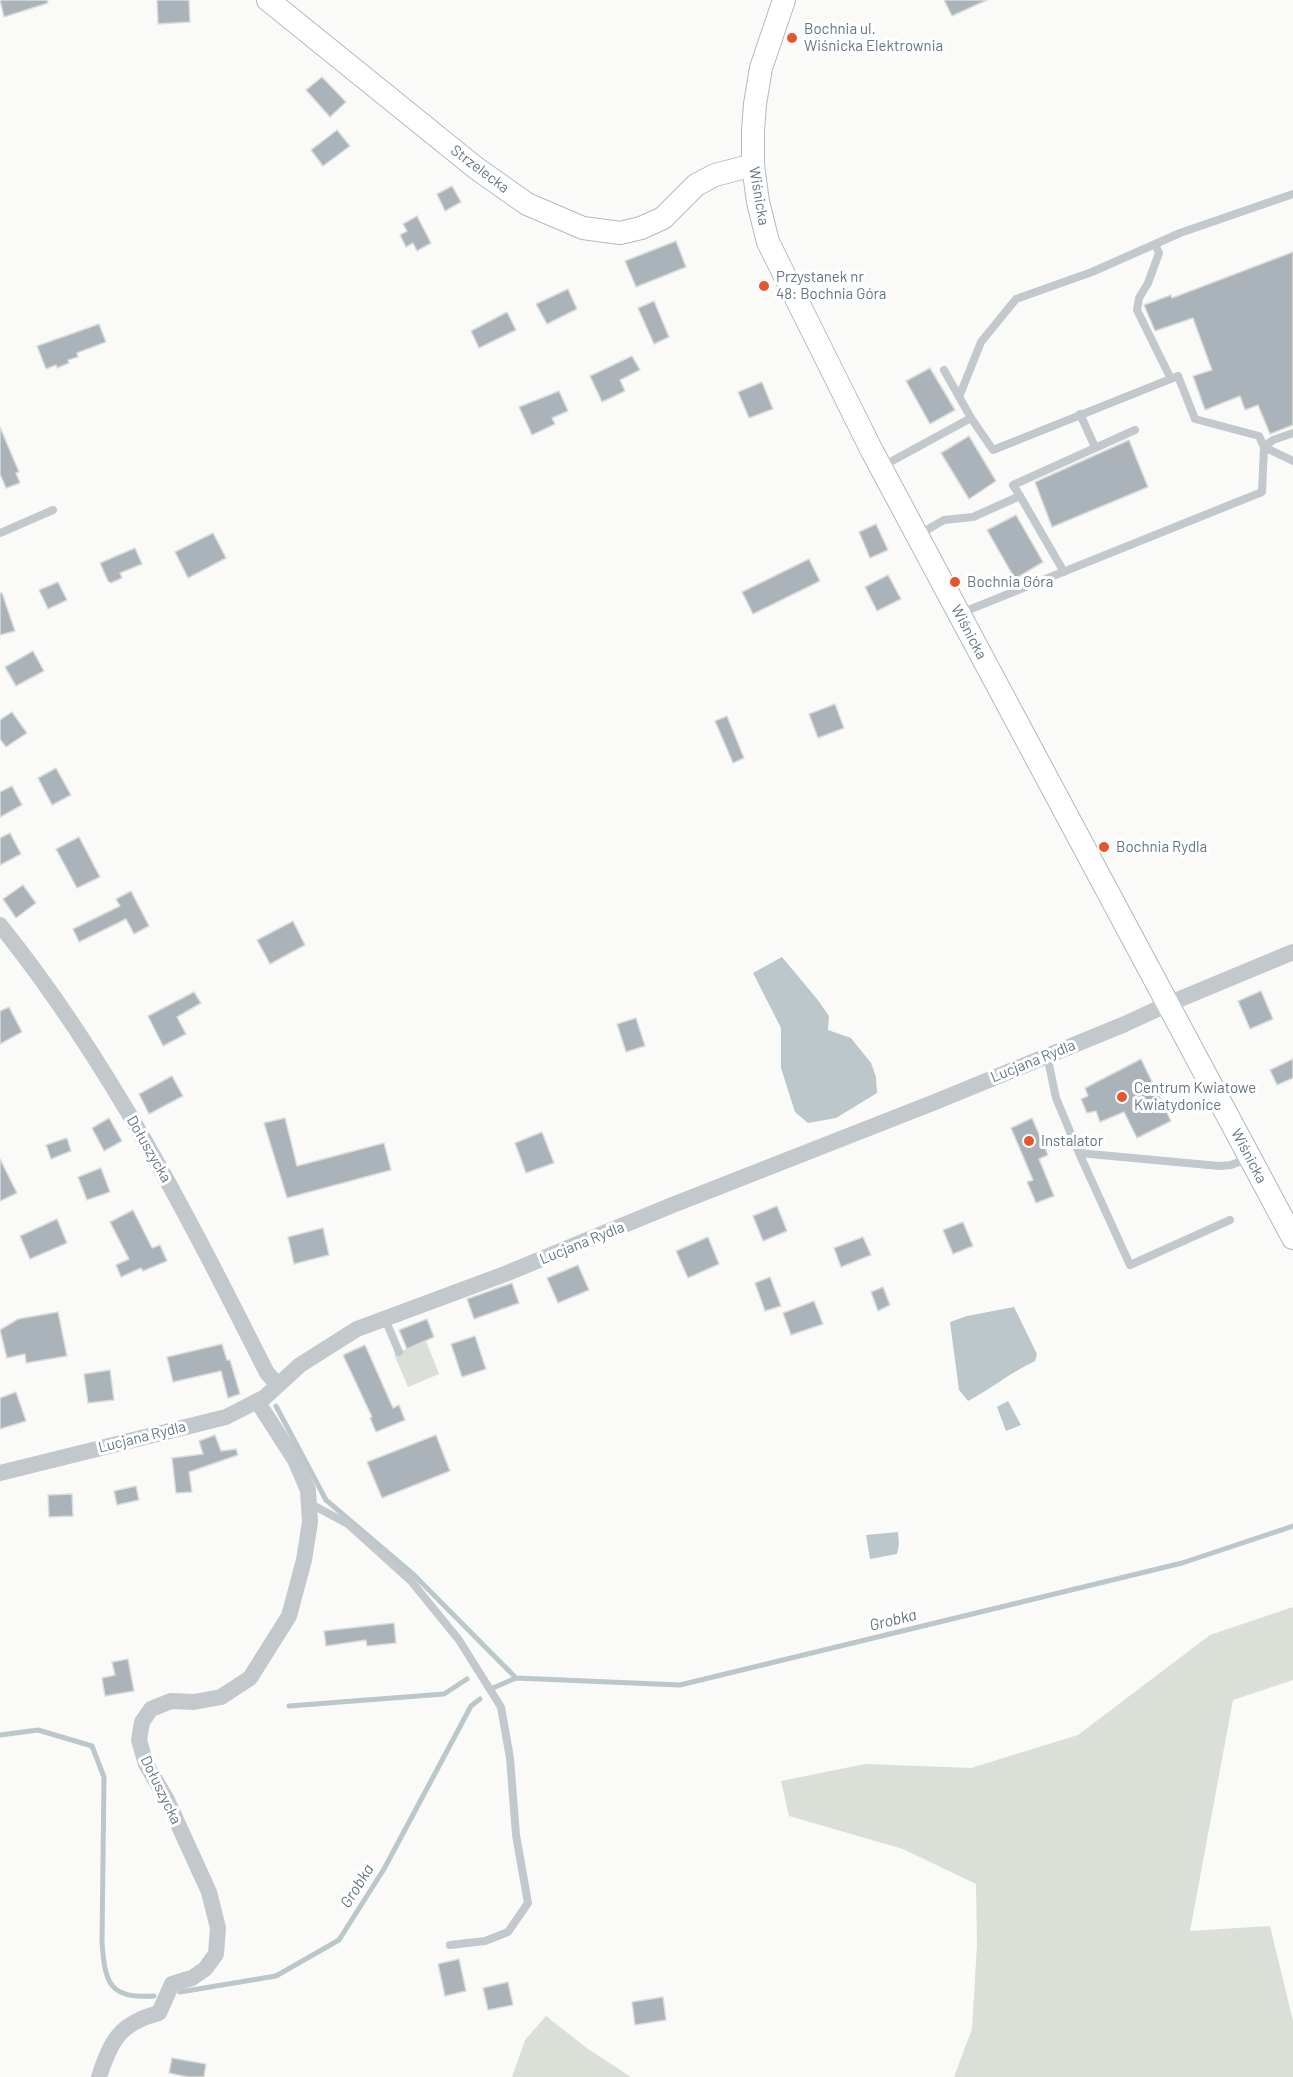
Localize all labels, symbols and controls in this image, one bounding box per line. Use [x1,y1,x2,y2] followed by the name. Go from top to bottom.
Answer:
[804,20,943,55] place label: Bochnia ul. Wiśnicka Elektrownia
[785,31,799,45] marker: Bochnia ul. Wiśnicka Elektrownia
[447,141,513,197] street label: Strzelecka
[745,165,773,227] street label: Wiśnicka
[776,268,887,303] place label: Przystanek nr 48: Bochnia Góra
[757,279,771,293] marker: Przystanek nr 48: Bochnia Góra
[967,573,1053,591] place label: Bochnia Góra
[948,575,962,589] marker: Bochnia Góra
[947,602,991,662] street label: Wiśnicka
[1116,838,1207,856] place label: Bochnia Rydla
[1097,840,1111,854] marker: Bochnia Rydla
[988,1036,1078,1086] street label: Lucjana Rydla
[1134,1079,1256,1114] place label: Centrum Kwiatowe Kwiatydonice
[1115,1090,1129,1104] marker: Centrum Kwiatowe Kwiatydonice
[123,1112,175,1186] street label: Dołuszycka
[1227,1126,1271,1186] street label: Wiśnicka
[1041,1132,1103,1150] place label: Instalator
[1022,1134,1036,1148] marker: Instalator
[537,1218,627,1268] street label: Lucjana Rydla
[96,1417,188,1457] street label: Lucjana Rydla
[867,1605,919,1635] water label: Grobka
[137,1753,185,1827] street label: Dołuszycka
[336,1861,378,1911] water label: Grobka

